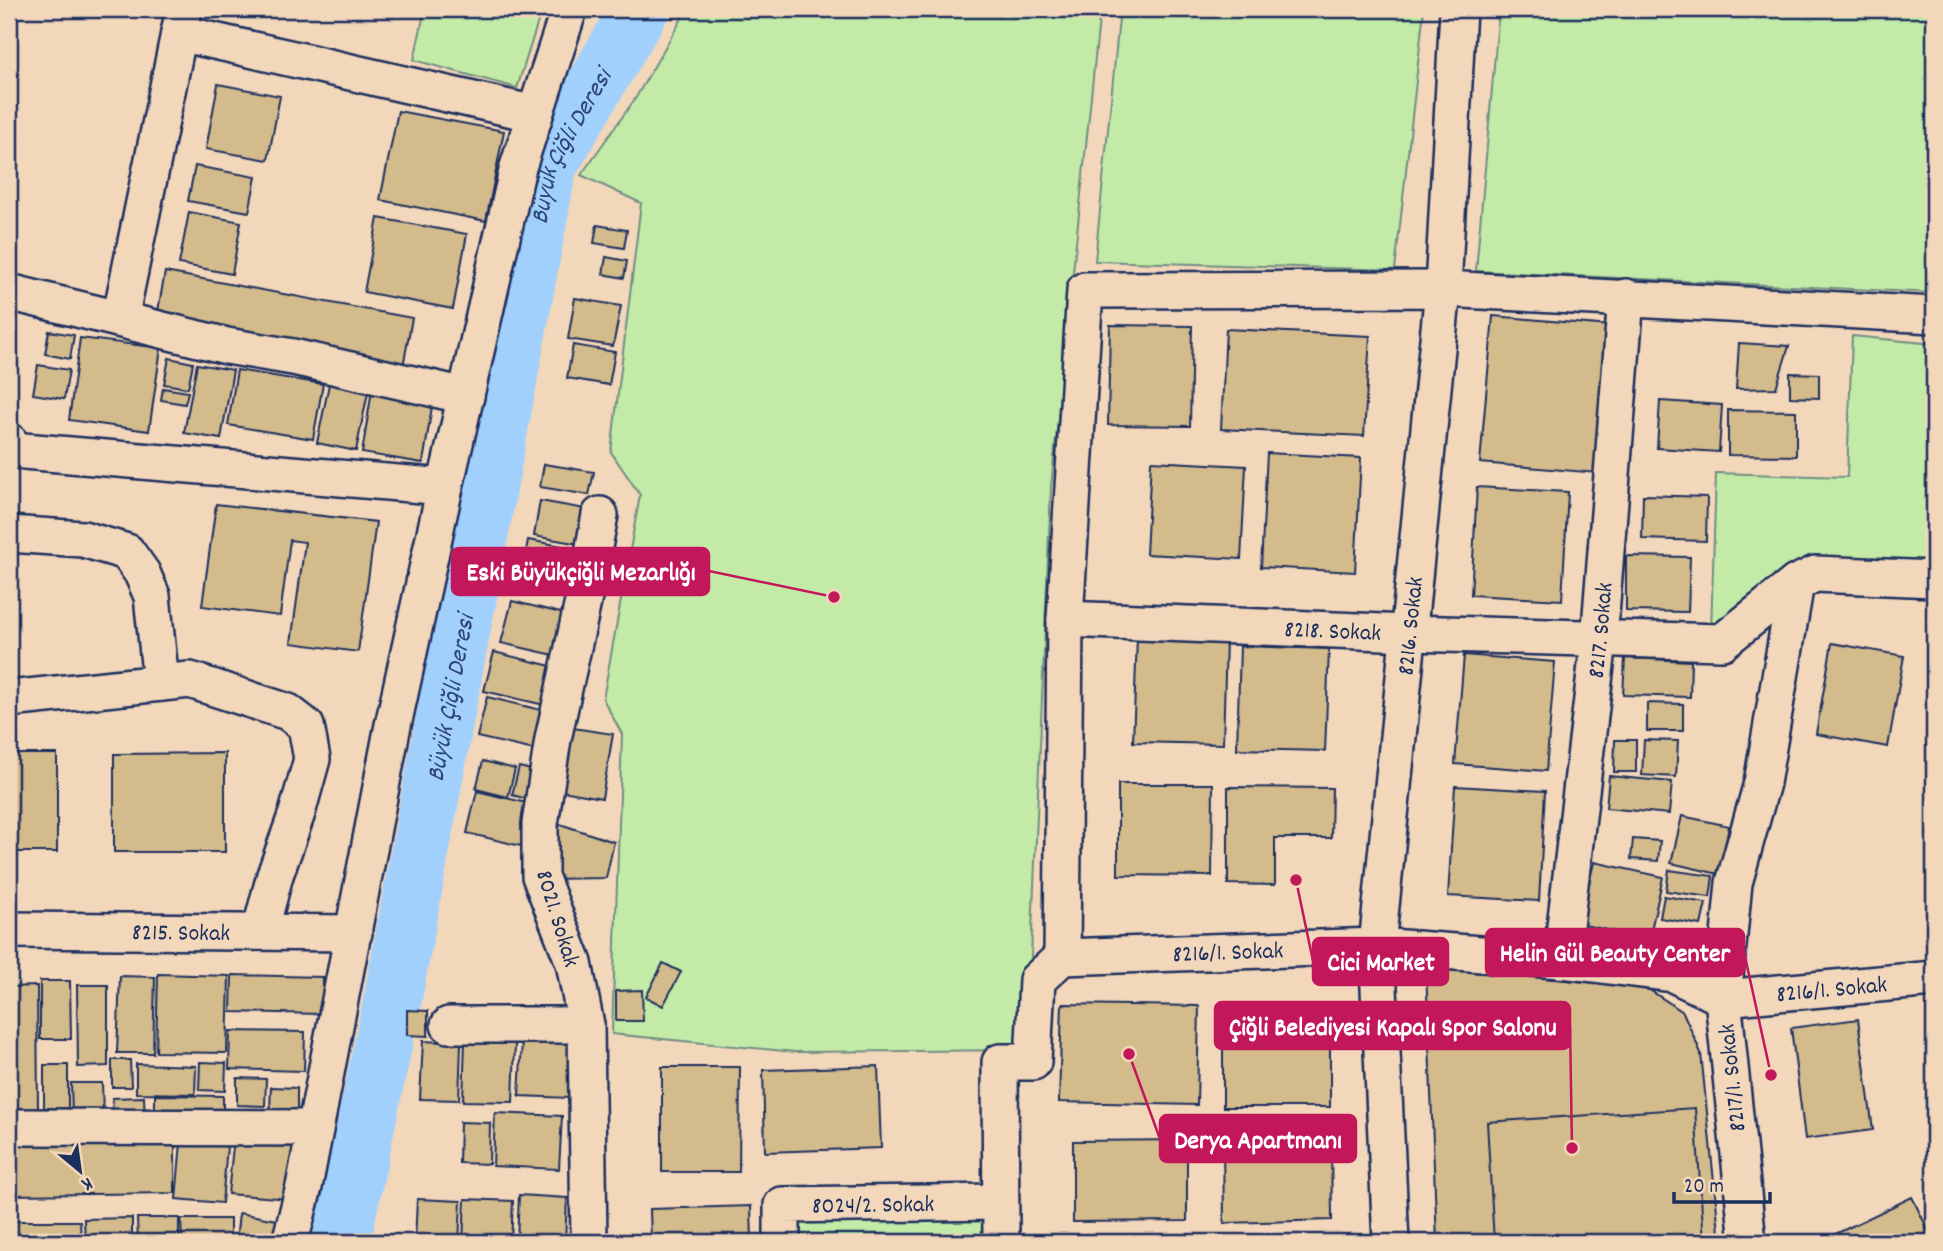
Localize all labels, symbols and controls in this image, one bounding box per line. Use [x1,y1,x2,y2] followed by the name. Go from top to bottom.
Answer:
[523,59,625,227] water label: Büyük Çiğli Deresi
[452,548,709,595] callout: Eski Büyükçiğli Mezarlığı
[466,556,696,593] text: Eski Büyükçiğli Mezarlığı
[1390,575,1434,677] street label: 8216. Sokak
[1581,581,1623,680] street label: 8217. Sokak
[419,608,487,785] water label: Büyük Çiğli Deresi
[1284,614,1382,652] street label: 8218. Sokak
[525,866,587,972] street label: 8021. Sokak
[132,917,230,952] street label: 8215. Sokak
[1486,929,1744,976] callout: Helin Gül Beauty Center
[1172,935,1284,973] street label: 8216/1. Sokak
[1500,937,1731,974] text: Helin Gül Beauty Center
[1313,938,1448,985] callout: Cici Market
[1327,946,1435,983] text: Cici Market
[1775,969,1889,1013] street label: 8216/1. Sokak
[1215,1002,1570,1049] callout: Çiğli Belediyesi Kapalı Spor Salonu
[1229,1011,1557,1048] text: Çiğli Belediyesi Kapalı Spor Salonu
[1711,1022,1757,1133] street label: 8217/1. Sokak
[1160,1115,1356,1162] callout: Derya Apartmanı
[1174,1124,1342,1161] text: Derya Apartmanı
[46,1136,116,1206] north arrow
[1674,1160,1770,1204] scale bar
[76,1169,97,1197] text: K
[1684,1173,1724,1203] text: 20 m
[812,1189,934,1225] street label: 8024/2. Sokak

